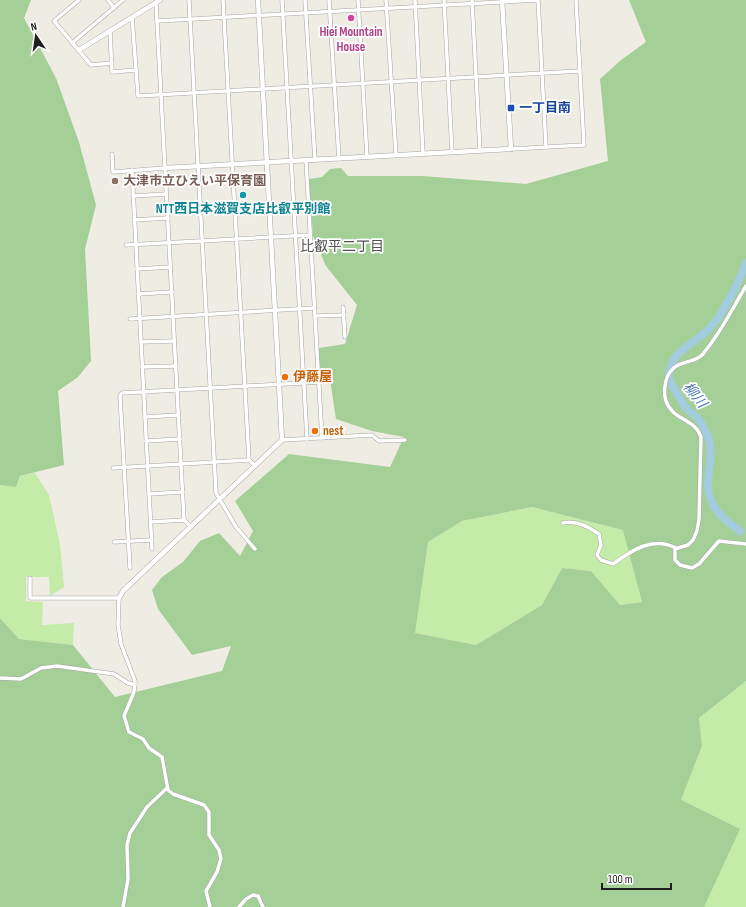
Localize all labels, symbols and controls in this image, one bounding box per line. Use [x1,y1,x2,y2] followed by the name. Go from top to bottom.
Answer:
[346,13,356,23] marker: Hiei Mountain House
[16,16,56,56] north arrow
[30,20,38,34] text: N
[319,24,383,55] place label: Hiei Mountain House
[519,100,571,116] place label: 一丁目南
[506,103,516,113] marker: 一丁目南
[123,173,266,189] place label: 大津市立ひえい平保育園
[110,176,120,186] marker: 大津市立ひえい平保育園
[238,190,248,200] marker: NTT西日本滋賀支店比叡平別館
[156,201,330,217] place label: NTT西日本滋賀支店比叡平別館
[300,238,384,255] district label: 比叡平二丁目
[293,369,332,385] place label: 伊藤屋
[280,372,290,382] marker: 伊藤屋
[680,379,712,413] water label: 柳川
[323,423,344,439] place label: nest
[310,426,320,436] marker: nest
[602,865,671,891] scale bar
[608,872,633,887] text: 100 m

